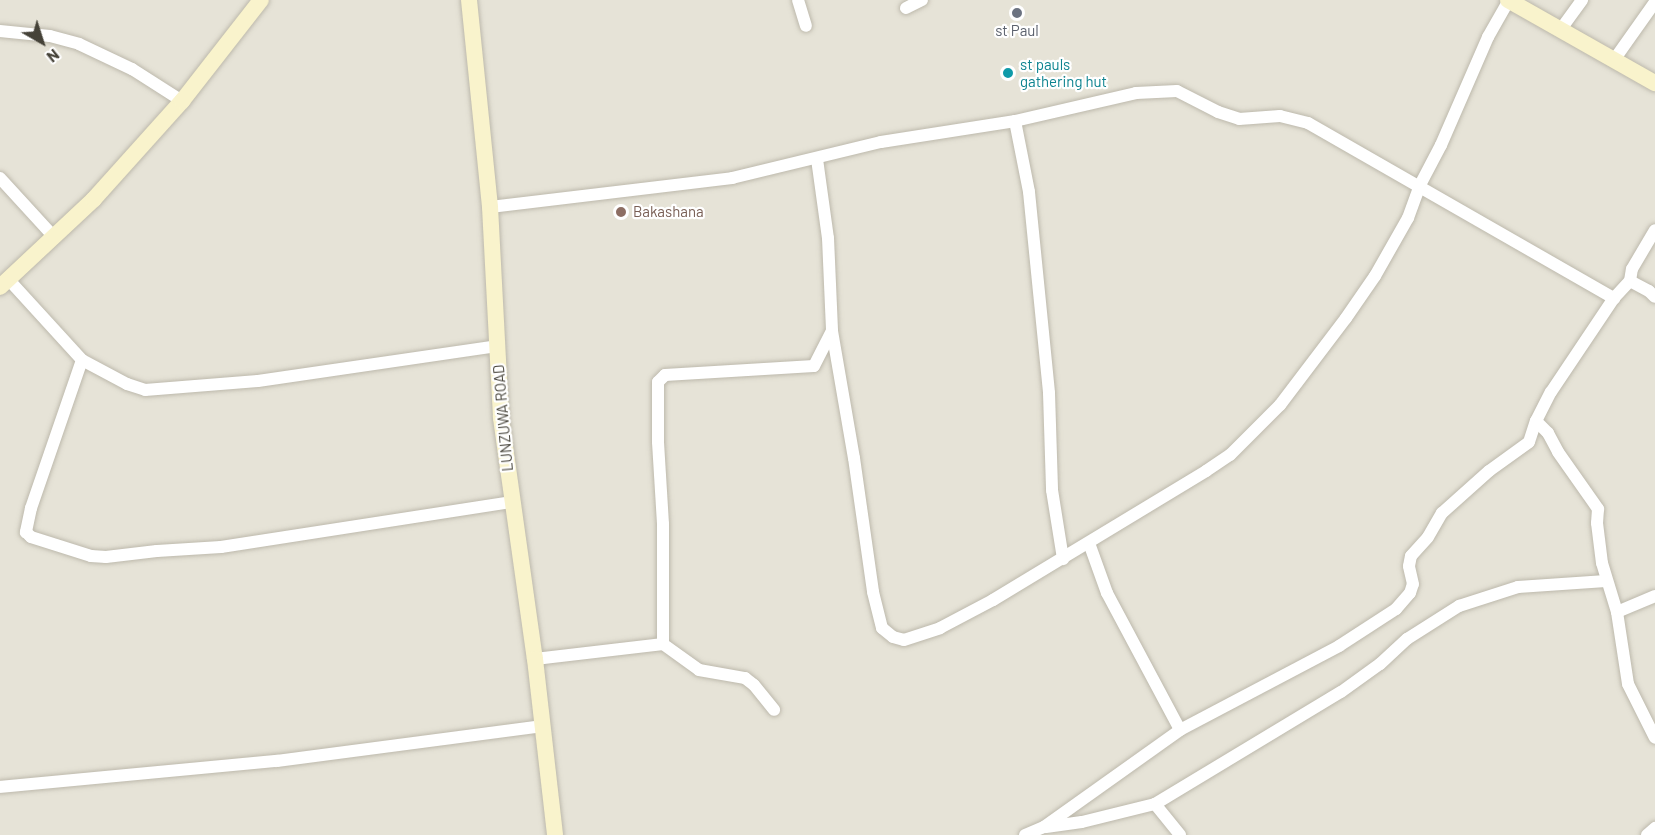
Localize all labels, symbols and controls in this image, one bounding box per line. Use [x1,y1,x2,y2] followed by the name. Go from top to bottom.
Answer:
[1010,6,1024,20] marker: st Paul
[12,12,72,72] north arrow
[995,22,1039,40] place label: st Paul
[44,46,64,67] text: N
[1020,55,1107,90] place label: st pauls gathering hut
[1001,66,1015,80] marker: st pauls gathering hut
[633,203,704,221] place label: Bakashana
[614,205,628,219] marker: Bakashana
[489,364,517,472] street label: LUNZUWA ROAD

